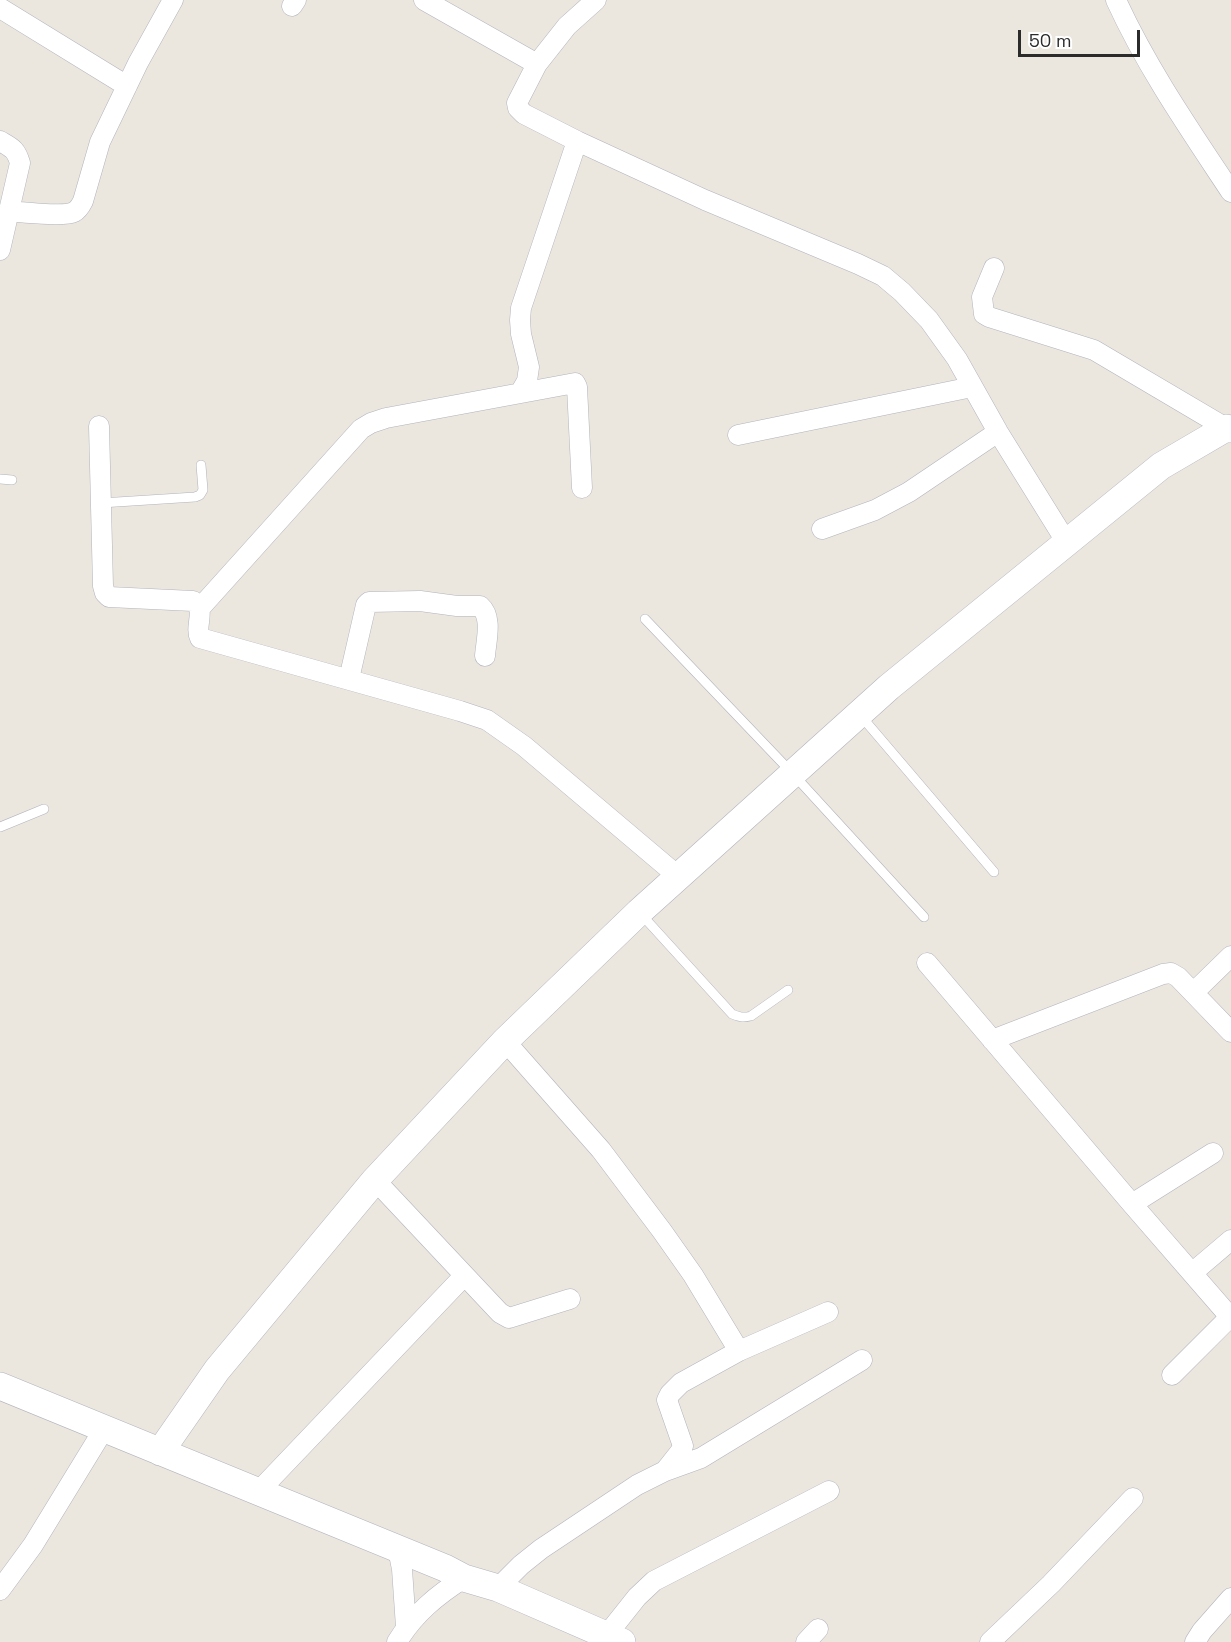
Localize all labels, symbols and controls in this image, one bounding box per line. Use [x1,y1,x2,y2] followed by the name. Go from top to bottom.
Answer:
[1021,18,1142,56] scale bar
[1029,29,1071,52] text: 50 m

